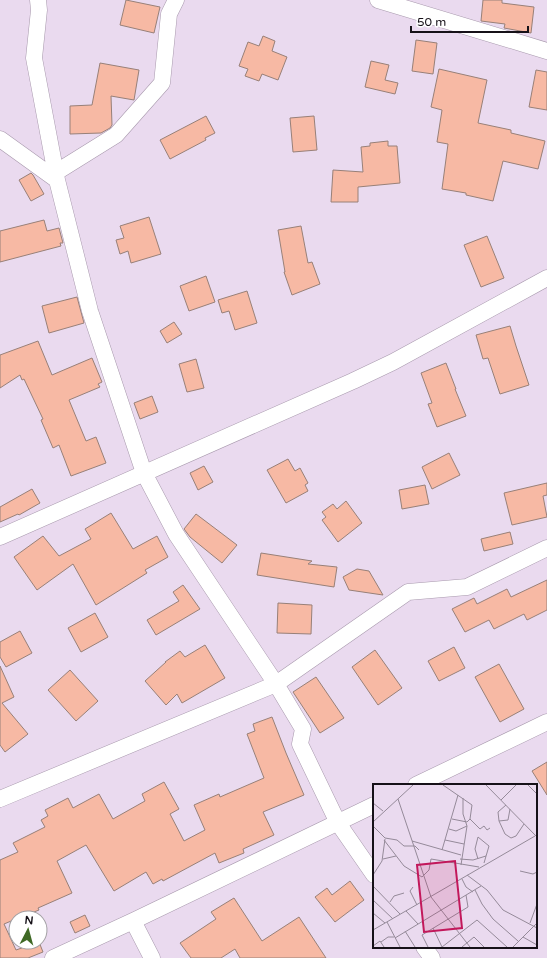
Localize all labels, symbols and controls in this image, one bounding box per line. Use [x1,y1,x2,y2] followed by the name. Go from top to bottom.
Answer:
[411,8,528,34] scale bar
[417,15,446,29] text: 50 m
[373,784,537,948] inset map
[8,910,48,950] north arrow
[24,914,34,927] text: N

